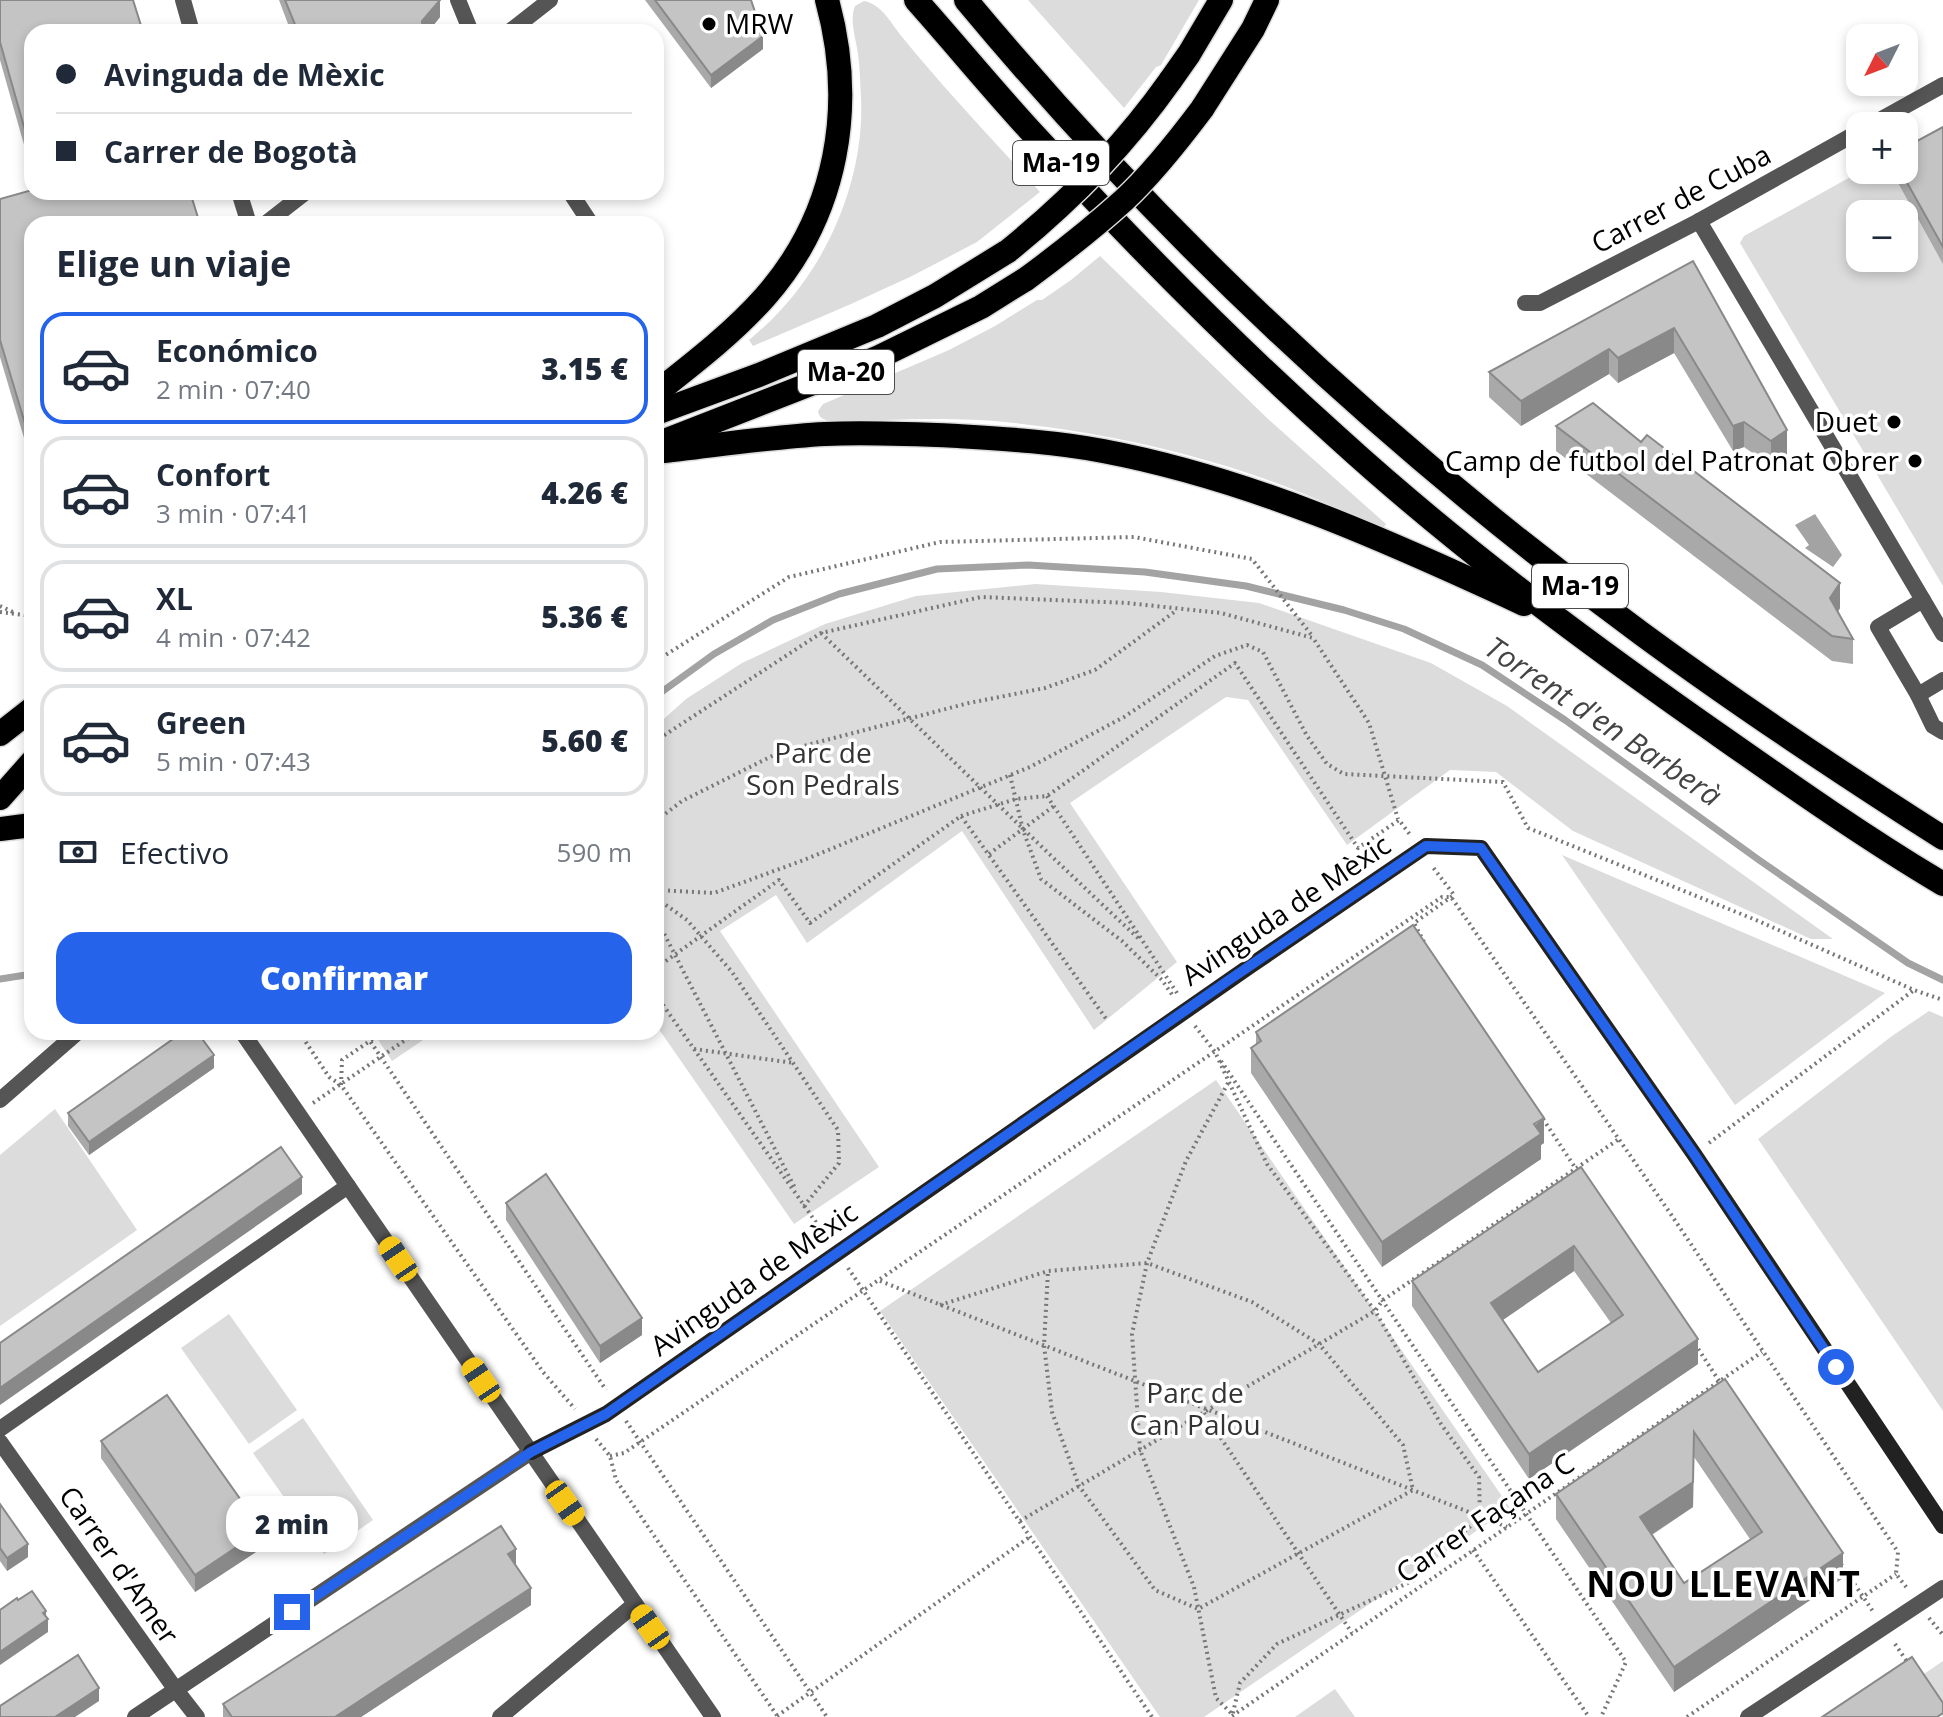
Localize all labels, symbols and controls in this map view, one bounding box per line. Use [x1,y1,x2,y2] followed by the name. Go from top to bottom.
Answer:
[725,4,793,42] place label: MRW
[700,15,718,33] marker: MRW
[1846,24,1918,96] north arrow
[1846,24,1918,272] map controls
[104,54,385,95] text: Avinguda de Mèxic
[1846,112,1918,184] button: +
[104,131,358,172] text: Carrer de Bogotà
[1584,135,1777,261] street label: Carrer de Cuba
[1013,141,1109,185] road number: Ma-19
[1846,200,1918,272] button: −
[56,239,291,288] text: Elige un viaje
[156,330,318,371] text: Económico
[60,332,132,404] icon: car
[541,348,628,389] text: 3.15 €
[798,350,894,394] road number: Ma-20
[156,371,311,407] text: 2 min · 07:40
[1815,402,1878,440] place label: Duet
[1885,413,1903,431] marker: Duet
[1445,441,1900,479] place label: Camp de futbol del Patronat Obrer
[1906,452,1924,470] marker: Camp de futbol del Patronat Obrer
[156,454,270,495] text: Confort
[60,456,132,528] icon: car
[541,472,628,513] text: 4.26 €
[156,495,311,531] text: 3 min · 07:41
[1532,564,1628,608] road number: Ma-19
[156,578,193,619] text: XL
[60,580,132,652] icon: car
[541,596,628,637] text: 5.36 €
[156,619,311,655] text: 4 min · 07:42
[1477,626,1730,815] water label: Torrent d'en Barberà
[156,702,247,743] text: Green
[60,704,132,776] icon: car
[541,720,628,761] text: 5.60 €
[746,733,900,803] park label: Parc de Son Pedrals
[156,743,311,779] text: 5 min · 07:43
[1173,825,1397,993] street label: Avinguda de Mèxic
[56,830,100,874] icon: cash
[120,832,229,873] text: Efectivo
[557,834,632,870] text: 590 m
[56,932,632,1024] button: Confirmar
[642,1193,864,1364] street label: Avinguda de Mèxic
[375,1232,421,1286] car
[1818,1349,1854,1385] route start
[458,1353,504,1407] car
[1129,1373,1261,1443] park label: Parc de Can Palou
[1388,1443,1581,1591] street label: Carrer Façana C
[541,1476,589,1530] car
[51,1478,189,1651] street label: Carrer d'Amer
[226,1496,358,1552] callout: 2 min
[255,1506,329,1542] text: 2 min
[1586,1559,1862,1608] district label: NOU LLEVANT
[274,1594,310,1630] route end
[626,1600,674,1654] car

